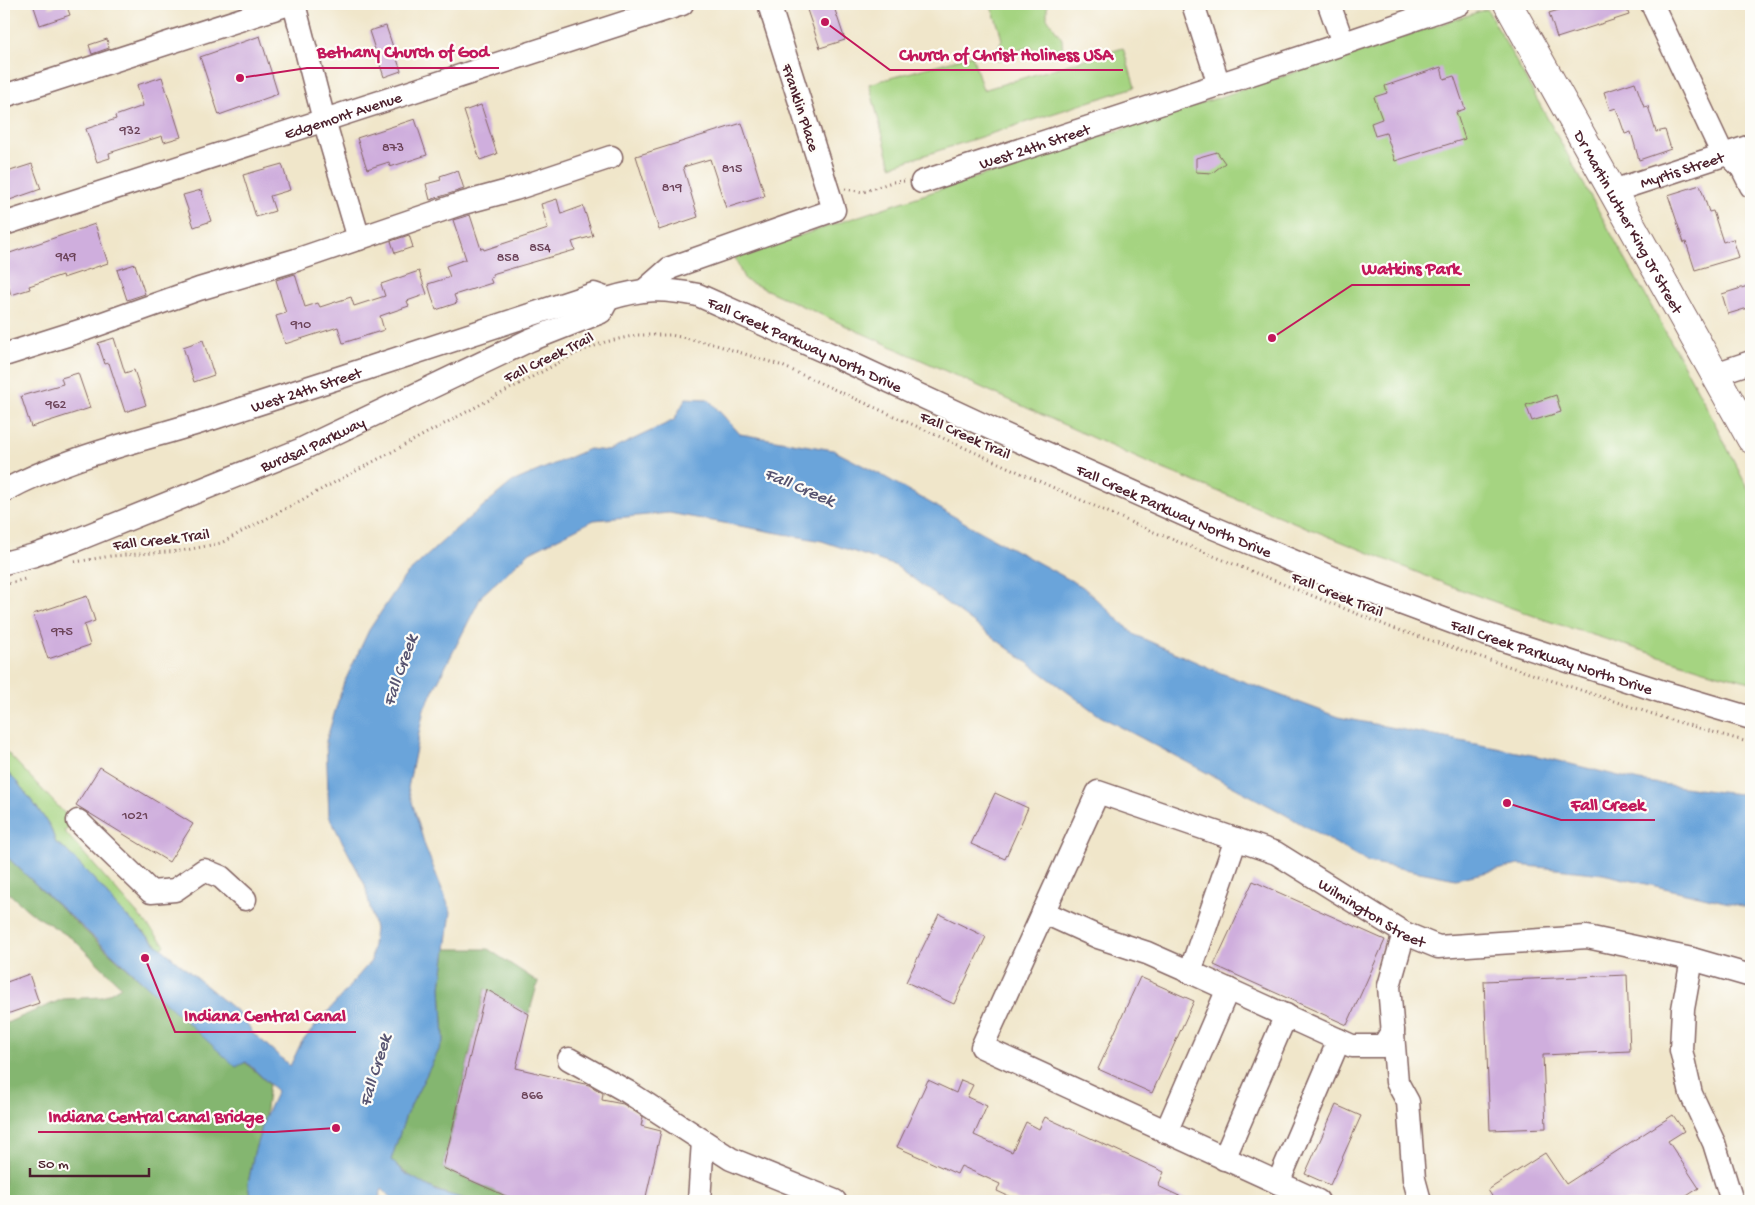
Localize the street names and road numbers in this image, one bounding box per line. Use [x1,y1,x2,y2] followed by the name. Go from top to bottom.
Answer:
[775,61,822,155] street label: Franklin Place
[283,89,406,145] street label: Edgemont Avenue
[978,121,1094,175] street label: West 24th Street
[1567,127,1686,319] street label: Dr Martin Luther King Jr Street
[1638,149,1728,195] street label: Myrtis Street
[703,294,905,399] street label: Fall Creek Parkway North Drive
[501,329,597,389] street label: Fall Creek Trail
[249,365,366,419] street label: West 24th Street
[915,408,1013,466] street label: Fall Creek Trail
[258,414,369,478] street label: Burdsal Parkway
[1071,461,1274,564] street label: Fall Creek Parkway North Drive
[111,526,211,557] street label: Fall Creek Trail
[1287,569,1385,623] street label: Fall Creek Trail
[1446,616,1655,701] street label: Fall Creek Parkway North Drive
[1314,876,1429,954] street label: Wilmington Street

